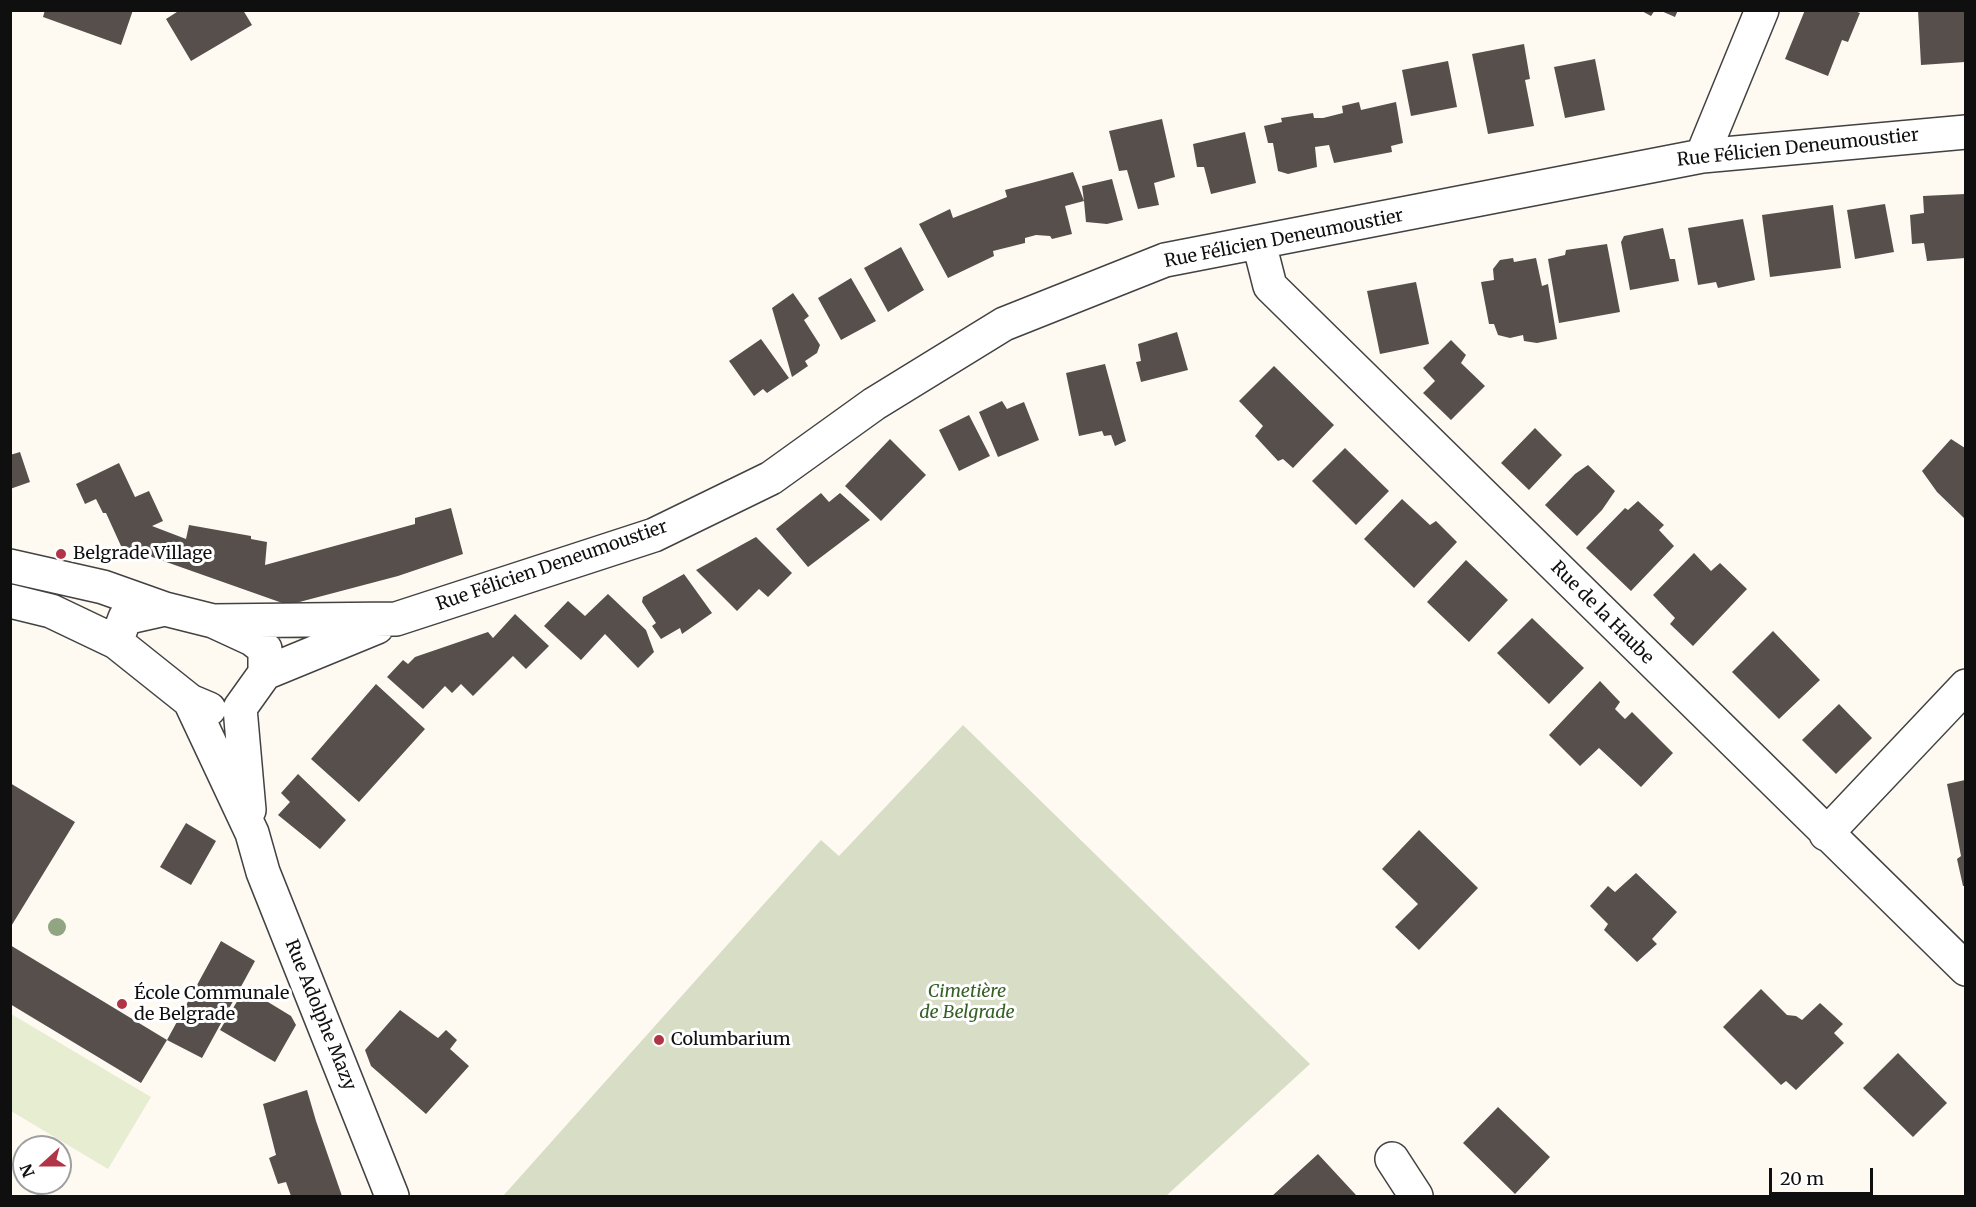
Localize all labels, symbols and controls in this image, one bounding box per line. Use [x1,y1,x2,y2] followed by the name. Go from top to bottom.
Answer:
[1676,125,1920,171] street label: Rue Félicien Deneumoustier
[1163,205,1405,273] street label: Rue Félicien Deneumoustier
[434,516,670,616] street label: Rue Félicien Deneumoustier
[73,543,212,565] place label: Belgrade Village
[54,547,68,561] marker: Belgrade Village
[1546,557,1658,669] street label: Rue de la Haube
[280,937,360,1093] street label: Rue Adolphe Mazy
[919,981,1015,1024] park label: Cimetière de Belgrade
[134,983,289,1026] place label: École Communale de Belgrade
[115,997,129,1011] marker: École Communale de Belgrade
[671,1029,791,1051] place label: Columbarium
[652,1033,666,1047] marker: Columbarium
[12,1135,72,1195] north arrow
[1772,1156,1876,1194] scale bar
[15,1161,39,1180] text: N
[1780,1167,1824,1190] text: 20 m

